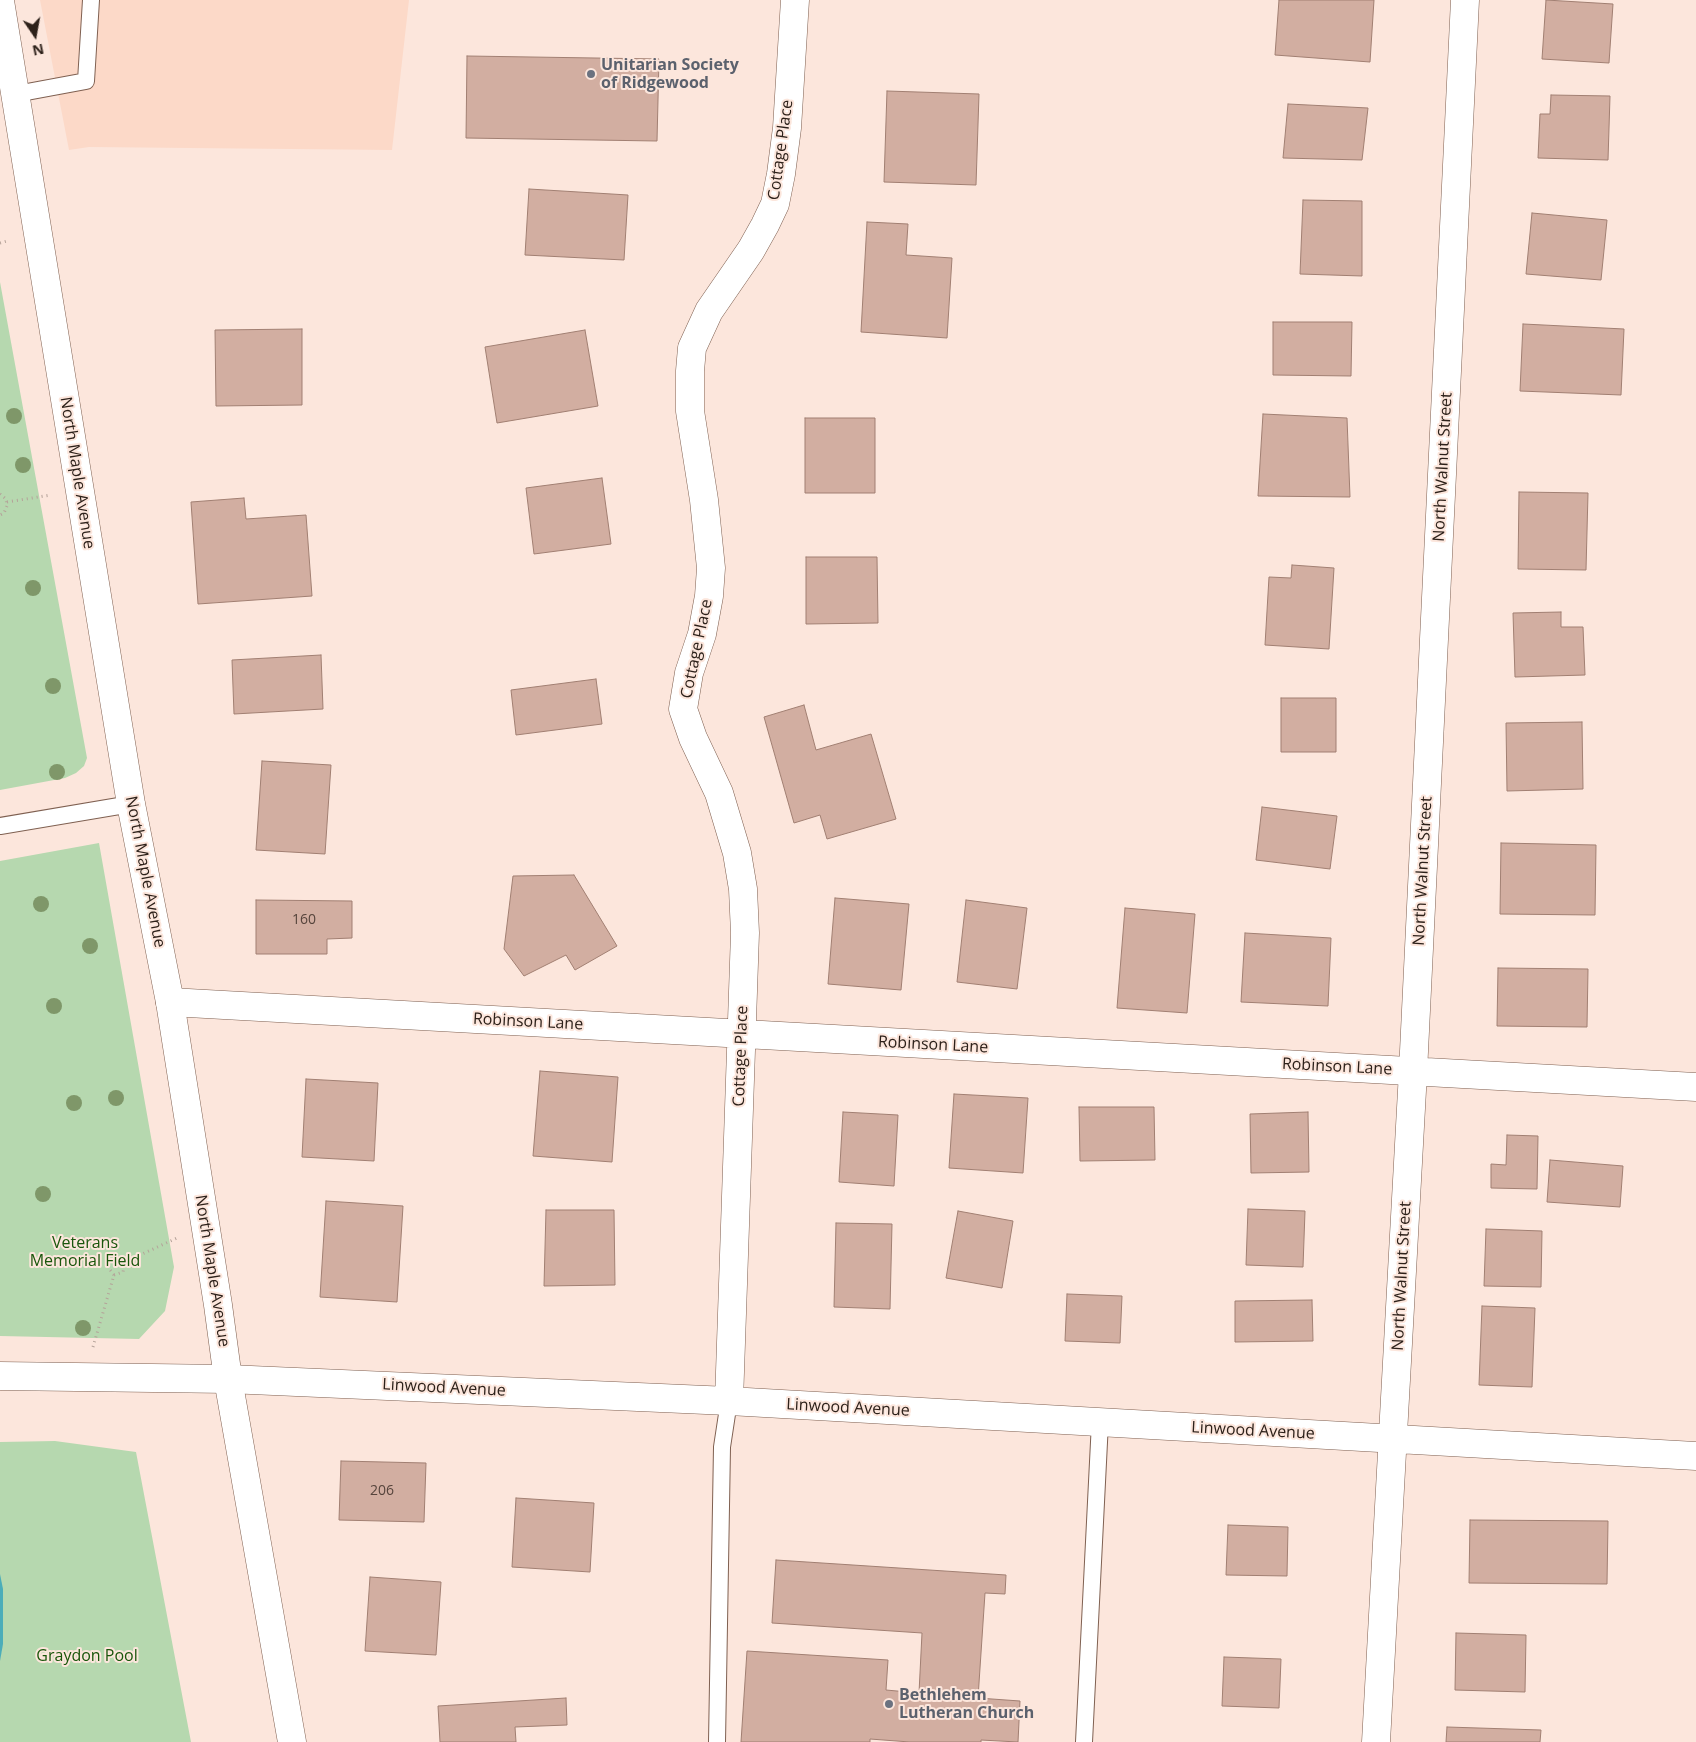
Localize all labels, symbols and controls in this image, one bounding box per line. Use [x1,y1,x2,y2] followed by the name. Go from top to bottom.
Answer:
[10,10,60,60] north arrow
[31,40,46,61] text: N
[601,55,739,93] place label: Unitarian Society of Ridgewood
[585,68,597,80] marker: Unitarian Society of Ridgewood
[764,99,798,201] street label: Cottage Place
[1429,392,1457,542] street label: North Walnut Street
[55,396,99,550] street label: North Maple Avenue
[677,598,717,700] street label: Cottage Place
[121,795,169,949] street label: North Maple Avenue
[1409,796,1437,946] street label: North Walnut Street
[292,912,316,928] house number: 160
[730,1005,752,1107] street label: Cottage Place
[472,1010,584,1034] street label: Robinson Lane
[877,1033,989,1057] street label: Robinson Lane
[1281,1055,1393,1079] street label: Robinson Lane
[190,1194,234,1348] street label: North Maple Avenue
[1388,1201,1416,1351] street label: North Walnut Street
[30,1233,140,1271] park label: Veterans Memorial Field
[382,1375,506,1401] street label: Linwood Avenue
[786,1395,910,1421] street label: Linwood Avenue
[1191,1418,1315,1444] street label: Linwood Avenue
[370,1483,394,1499] house number: 206
[36,1646,138,1666] park label: Graydon Pool
[899,1685,1034,1723] place label: Bethlehem Lutheran Church
[883,1698,895,1710] marker: Bethlehem Lutheran Church

